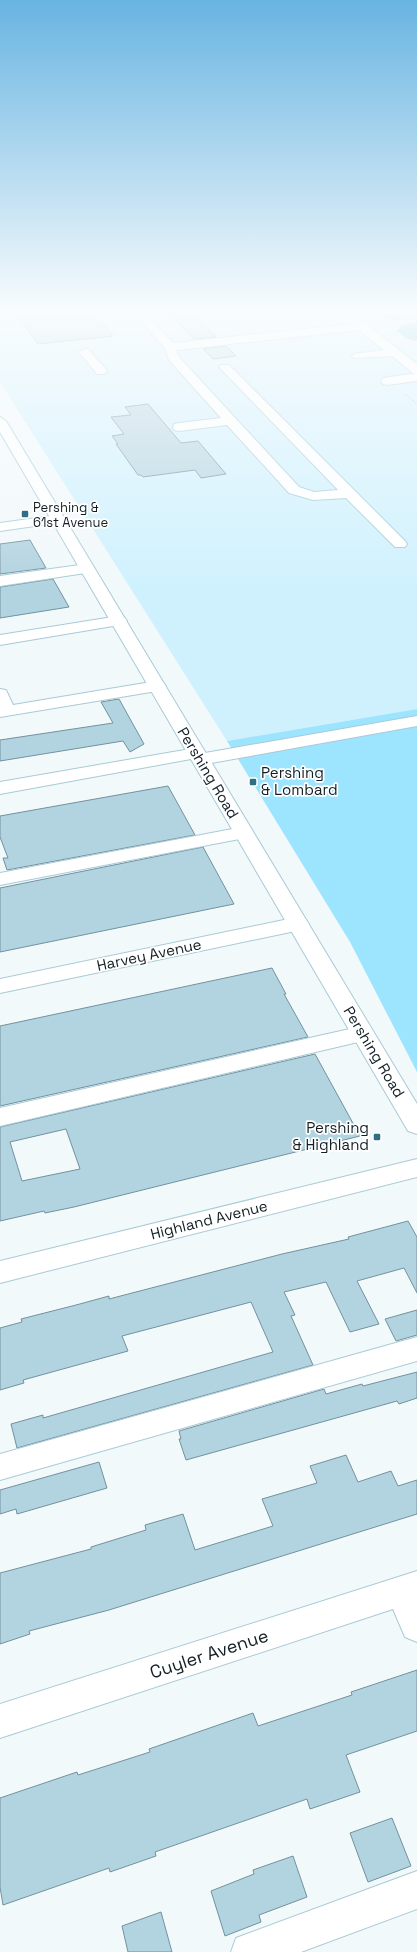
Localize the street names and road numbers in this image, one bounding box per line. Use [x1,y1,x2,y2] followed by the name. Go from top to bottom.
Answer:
[174,724,243,822] street label: Pershing Road
[95,934,203,975] street label: Harvey Avenue
[340,1003,409,1101] street label: Pershing Road
[148,1196,270,1243] street label: Highland Avenue
[147,1624,271,1684] street label: Cuyler Avenue

